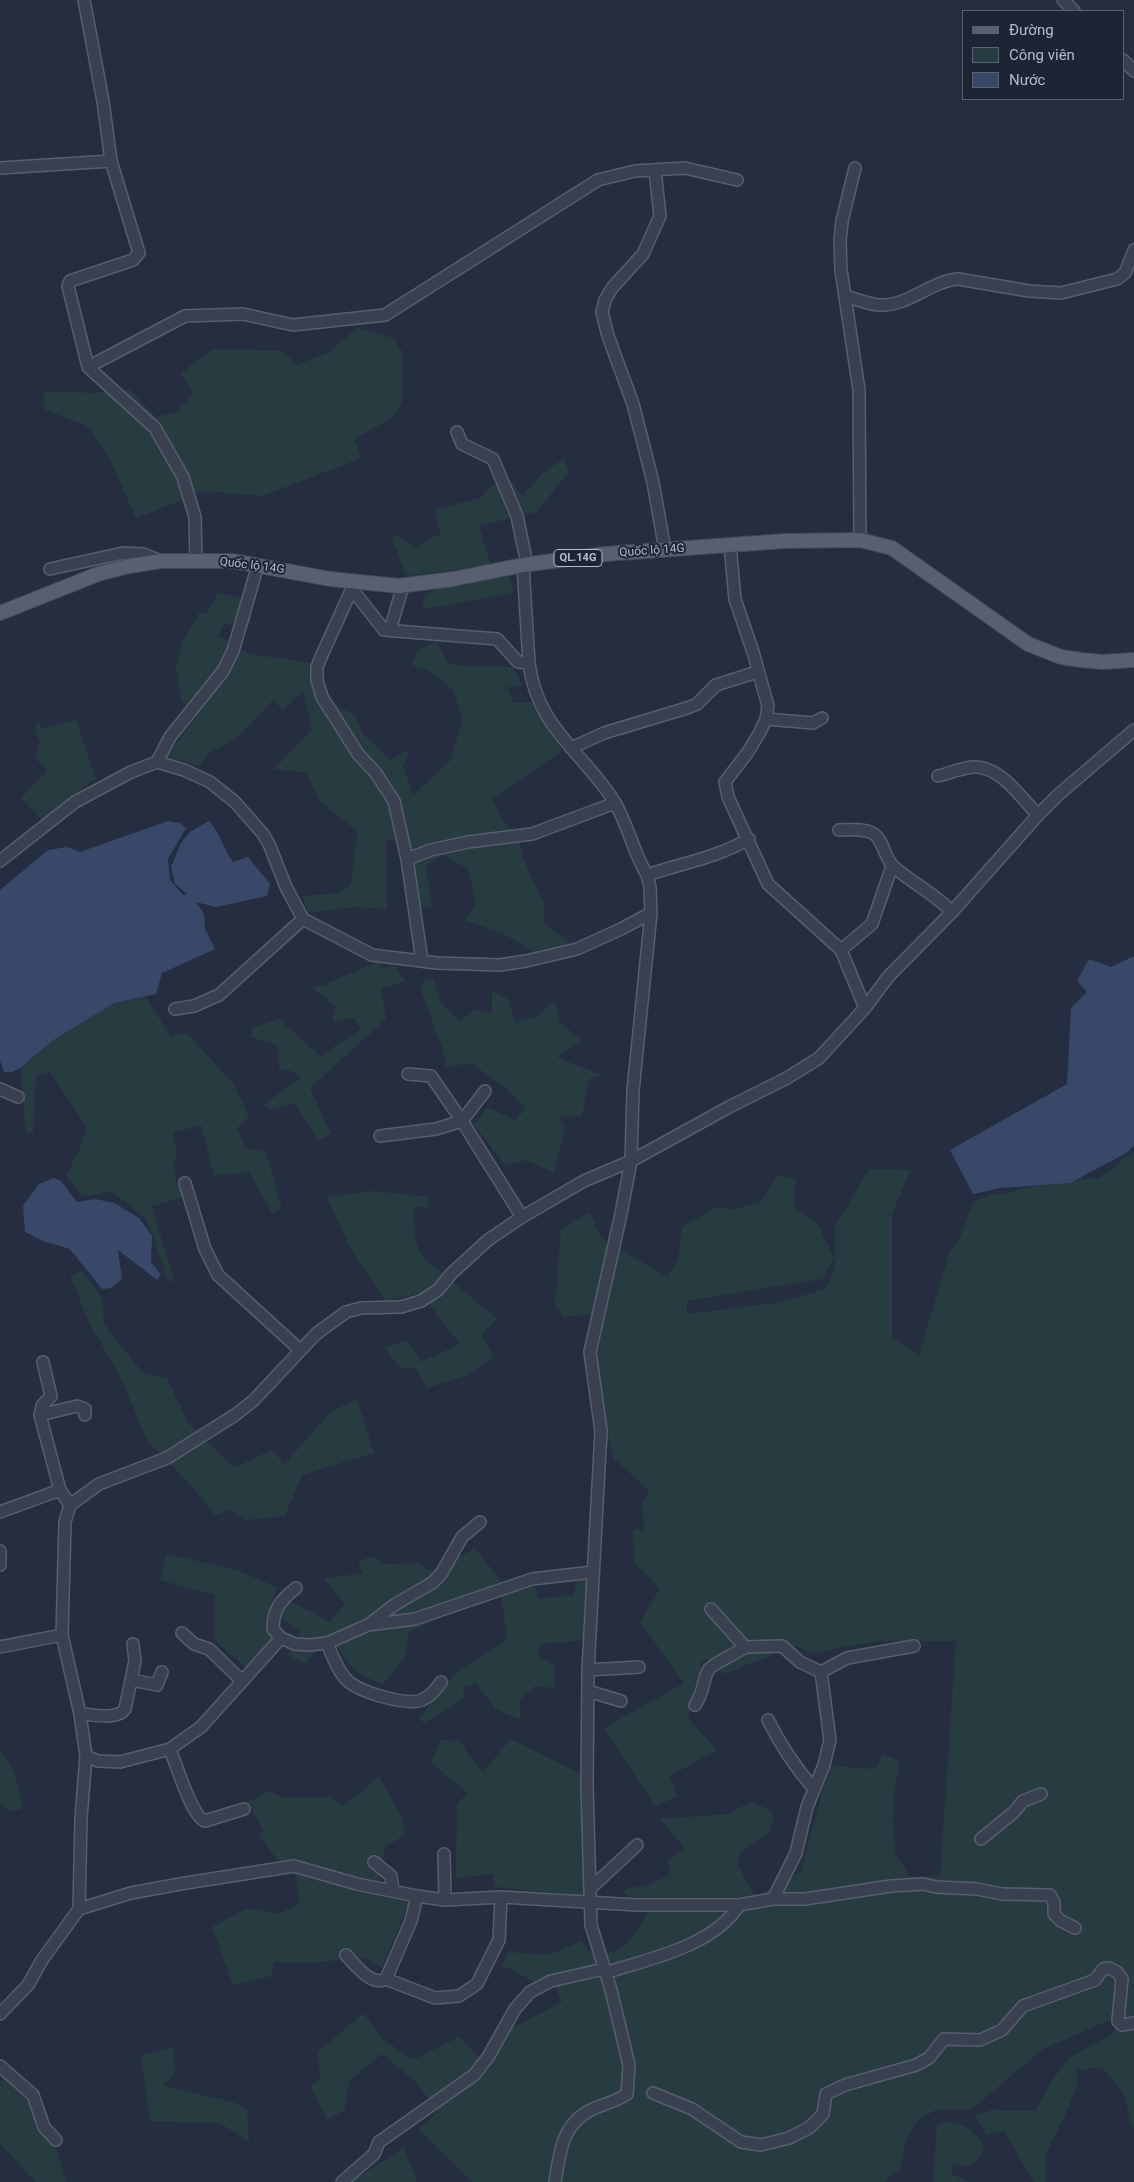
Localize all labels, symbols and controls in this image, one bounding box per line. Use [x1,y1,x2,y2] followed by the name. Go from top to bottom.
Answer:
[962,10,1124,100] legend
[1009,21,1054,39] text: Đường
[1009,46,1075,64] text: Công viên
[1009,71,1045,89] text: Nước
[619,542,685,560] street label: Quốc lộ 14G
[554,550,602,566] road number: QL.14G
[219,555,285,577] street label: Quốc lộ 14G

